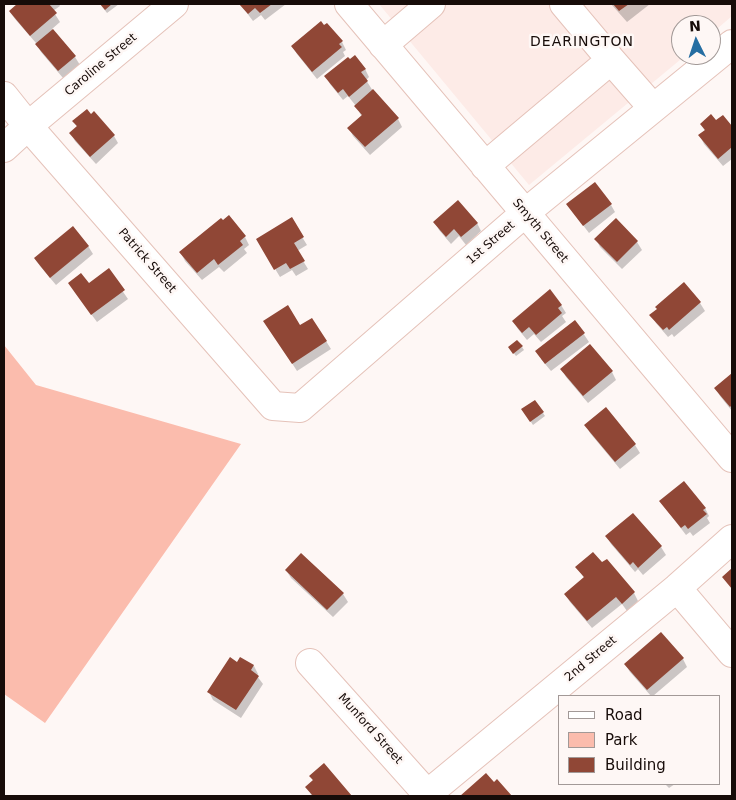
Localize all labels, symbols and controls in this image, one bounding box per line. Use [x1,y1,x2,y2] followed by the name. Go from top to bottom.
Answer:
[671,15,721,65] north arrow
[689,18,701,34] text: N
[62,31,140,99] street label: Caroline Street
[529,34,635,50] district label: DEARINGTON
[509,196,571,266] street label: Smyth Street
[464,218,518,268] street label: 1st Street
[115,226,179,296] street label: Patrick Street
[562,633,620,685] street label: 2nd Street
[335,691,405,767] street label: Munford Street
[558,695,721,785] legend
[605,706,643,724] text: Road
[605,731,637,749] text: Park
[605,756,666,774] text: Building

